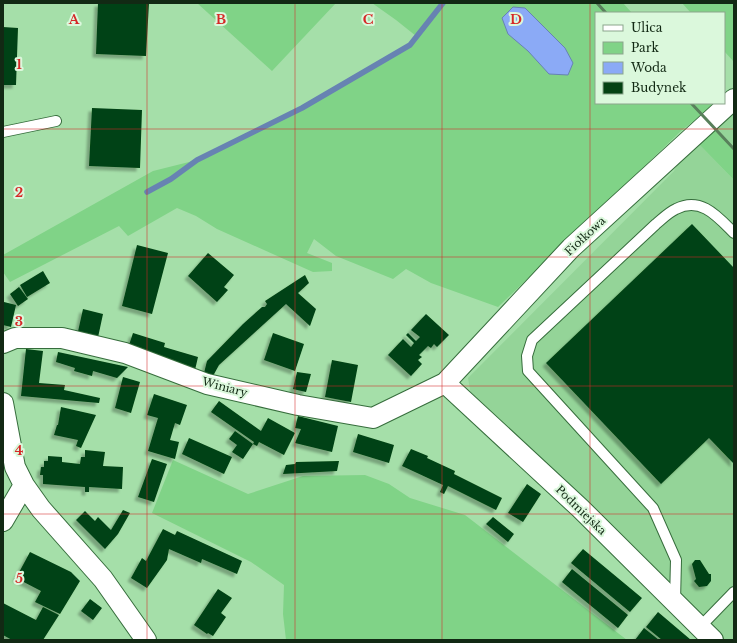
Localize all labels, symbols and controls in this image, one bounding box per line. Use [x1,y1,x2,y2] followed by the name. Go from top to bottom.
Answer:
[68,11,80,28] text: A
[216,11,226,28] text: B
[363,11,374,28] text: C
[510,11,522,28] text: D
[595,12,725,104] legend
[631,20,663,35] text: Ulica
[631,40,659,55] text: Park
[16,56,22,73] text: 1
[630,60,667,75] text: Woda
[631,80,687,95] text: Budynek
[15,184,23,201] text: 2
[562,213,609,258] street label: Fiołkowa
[15,313,23,330] text: 3
[200,374,249,400] street label: Winiary
[15,442,24,459] text: 4
[553,482,610,538] street label: Podmiejska
[15,570,23,587] text: 5

